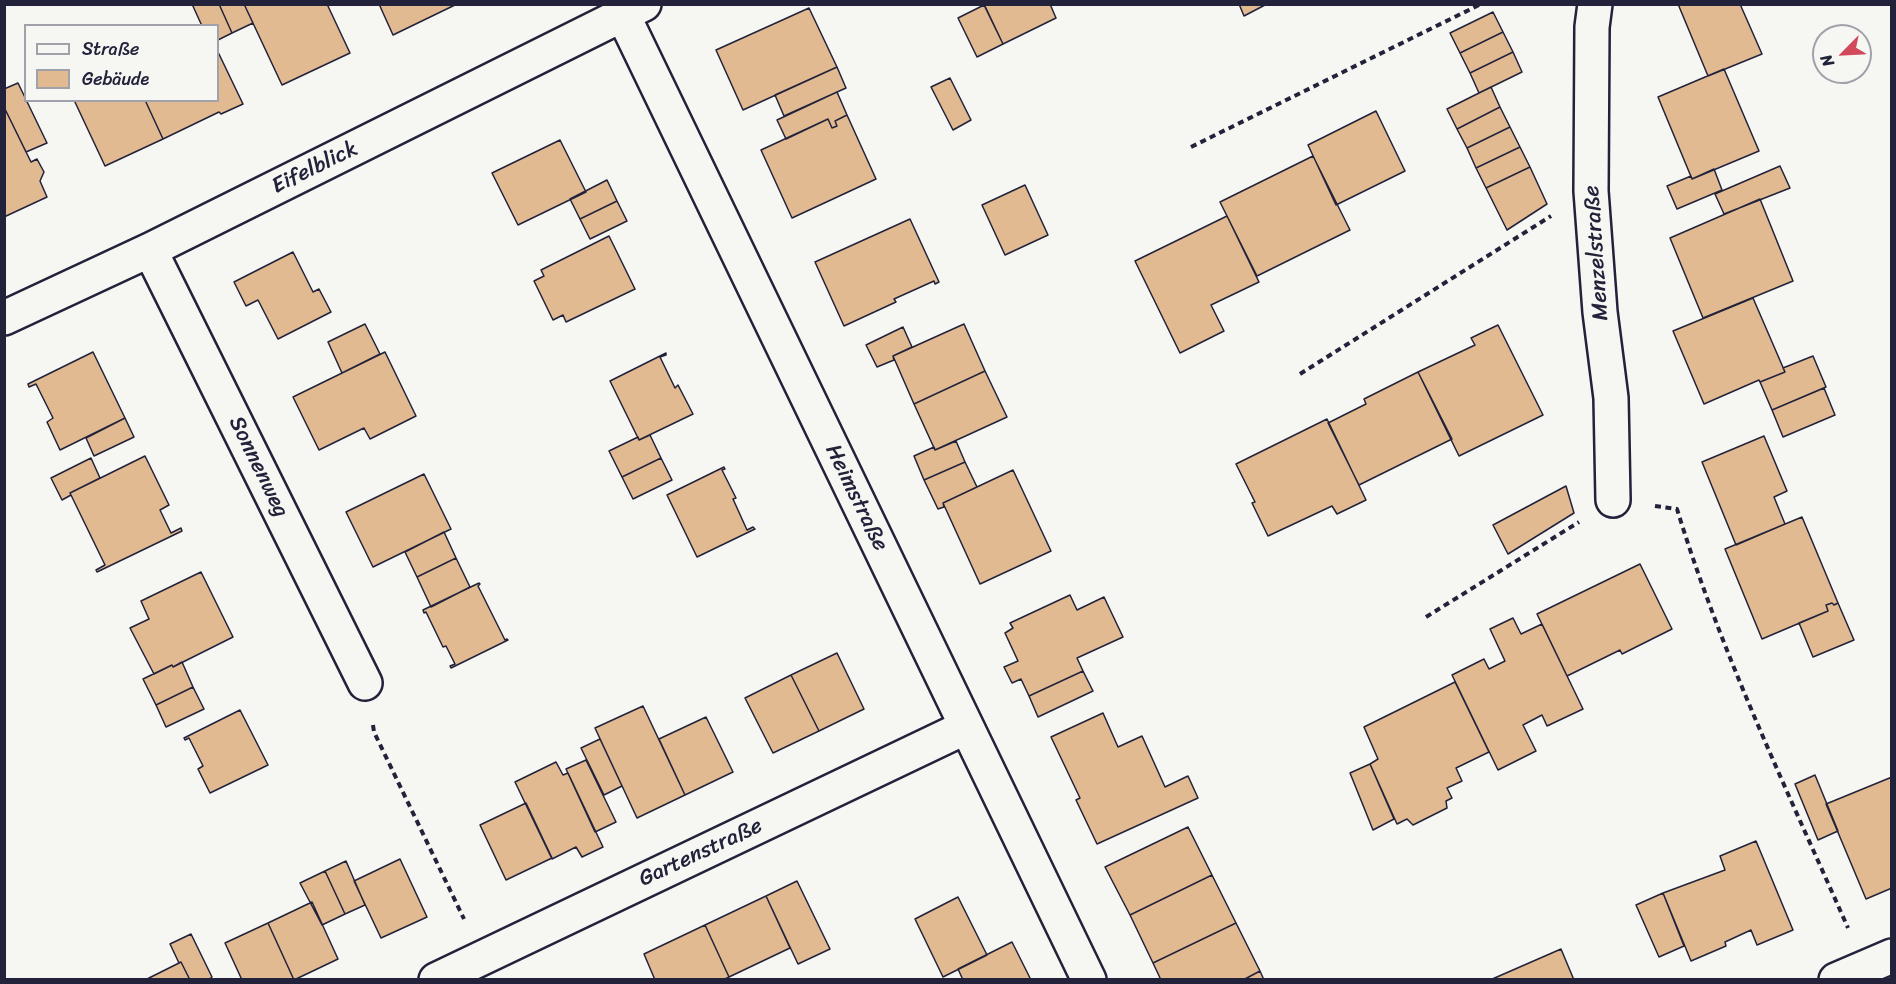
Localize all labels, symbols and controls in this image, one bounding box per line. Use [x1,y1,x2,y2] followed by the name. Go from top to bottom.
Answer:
[24,24,219,102] legend
[1812,24,1872,84] north arrow
[82,33,139,65] text: Straße
[1811,50,1842,72] text: N
[82,63,149,95] text: Gebäude
[268,136,362,200] street label: Eifelblick
[1579,185,1615,321] street label: Menzelstraße
[222,412,294,522] street label: Sonnenweg
[819,440,893,556] street label: Heimstraße
[635,813,767,893] street label: Gartenstraße

